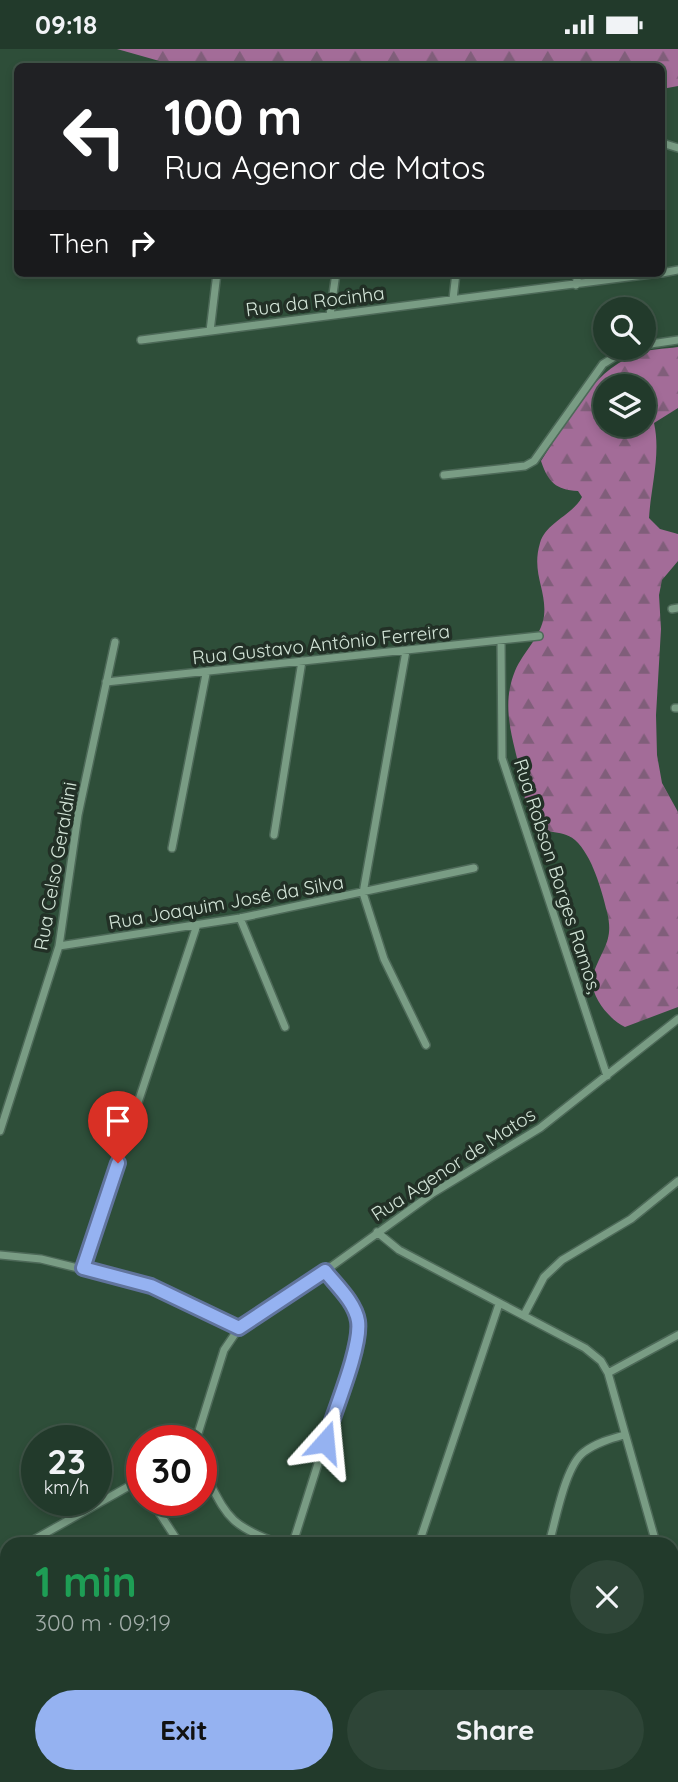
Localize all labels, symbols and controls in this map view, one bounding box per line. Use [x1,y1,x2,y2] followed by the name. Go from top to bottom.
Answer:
[35,8,97,41] text: 09:18
[164,86,302,147] text: 100 m
[49,91,140,182] icon: left
[164,147,486,187] text: Rua Agenor de Matos
[123,224,161,262] icon: right
[49,227,109,260] text: Then
[244,281,386,321] street label: Rua da Rocinha
[593,297,656,437] map controls
[593,297,656,360] button: search
[593,374,656,437] button: layers
[191,619,451,669] street label: Rua Gustavo Antônio Ferreira
[509,756,607,997] street label: Rua Robson Borges Ramos,
[28,780,82,952] street label: Rua Celso Geraldini
[107,869,345,935] street label: Rua Joaquim José da Silva
[88,1091,148,1163] pin
[99,1102,137,1140] icon: arrive
[366,1102,540,1226] street label: Rua Agenor de Matos
[288,1405,362,1479] position arrow
[126,1425,217,1516] speed limit sign: 30
[47,1439,86,1483] text: 23
[44,1476,89,1499] text: km/h
[35,1555,137,1608] text: 1 min
[570,1560,644,1634] button: close
[35,1608,171,1637] text: 300 m · 09:19
[35,1690,333,1770] button: Exit
[347,1690,644,1770] button: Share

